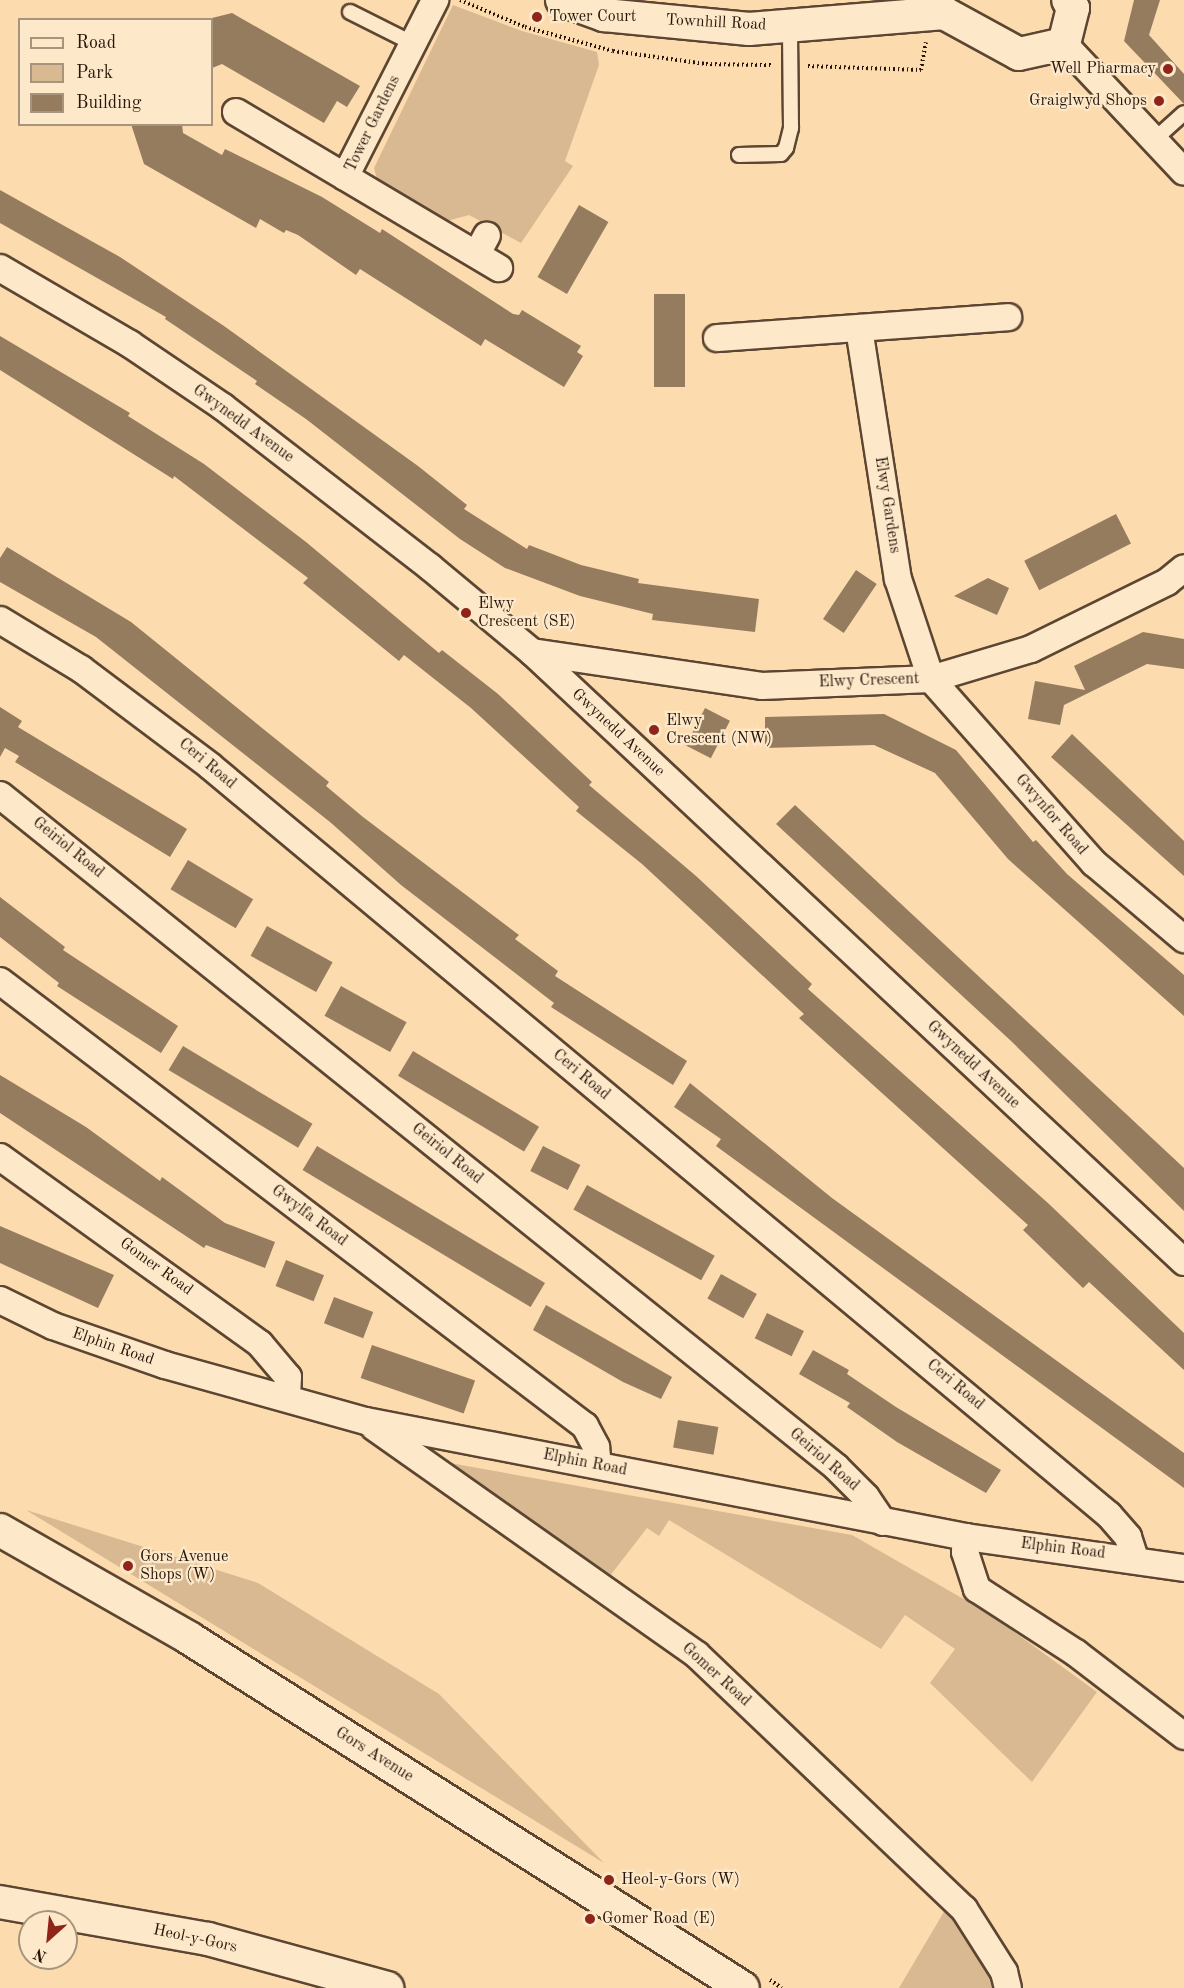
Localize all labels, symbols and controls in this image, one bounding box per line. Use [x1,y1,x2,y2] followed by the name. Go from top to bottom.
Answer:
[549,7,636,27] place label: Tower Court
[530,10,544,24] marker: Tower Court
[665,11,767,35] street label: Townhill Road
[18,18,213,126] legend
[76,34,116,52] text: Road
[1050,59,1156,79] place label: Well Pharmacy
[1161,62,1175,76] marker: Well Pharmacy
[76,64,113,82] text: Park
[341,72,405,176] street label: Tower Gardens
[1029,91,1147,111] place label: Graiglwyd Shops
[76,94,141,112] text: Building
[1152,94,1166,108] marker: Graiglwyd Shops
[189,381,297,467] street label: Gwynedd Avenue
[870,455,904,555] street label: Elwy Gardens
[478,594,575,632] place label: Elwy Crescent (SE)
[459,606,473,620] marker: Elwy Crescent (SE)
[818,670,920,692] street label: Elwy Crescent
[567,685,669,781] street label: Gwynedd Avenue
[666,711,772,749] place label: Elwy Crescent (NW)
[647,723,661,737] marker: Elwy Crescent (NW)
[174,734,240,794] street label: Ceri Road
[1011,771,1091,859] street label: Gwynfor Road
[28,813,108,883] street label: Geiriol Road
[922,1017,1024,1113] street label: Gwynedd Avenue
[548,1045,614,1105] street label: Ceri Road
[407,1119,487,1189] street label: Geiriol Road
[267,1181,351,1251] street label: Gwylfa Road
[115,1234,197,1300] street label: Gomer Road
[69,1324,157,1370] street label: Elphin Road
[922,1355,988,1415] street label: Ceri Road
[785,1424,863,1496] street label: Geiriol Road
[541,1445,629,1481] street label: Elphin Road
[1019,1534,1107,1564] street label: Elphin Road
[140,1547,228,1585] place label: Gors Avenue Shops (W)
[121,1559,135,1573] marker: Gors Avenue Shops (W)
[678,1639,754,1711] street label: Gomer Road
[331,1723,417,1787] street label: Gors Avenue
[621,1870,740,1890] place label: Heol-y-Gors (W)
[602,1873,616,1887] marker: Heol-y-Gors (W)
[602,1909,716,1929] place label: Gomer Road (E)
[18,1910,78,1970] north arrow
[583,1912,597,1926] marker: Gomer Road (E)
[151,1921,239,1957] street label: Heol-y-Gors
[32,1944,50,1964] text: N

